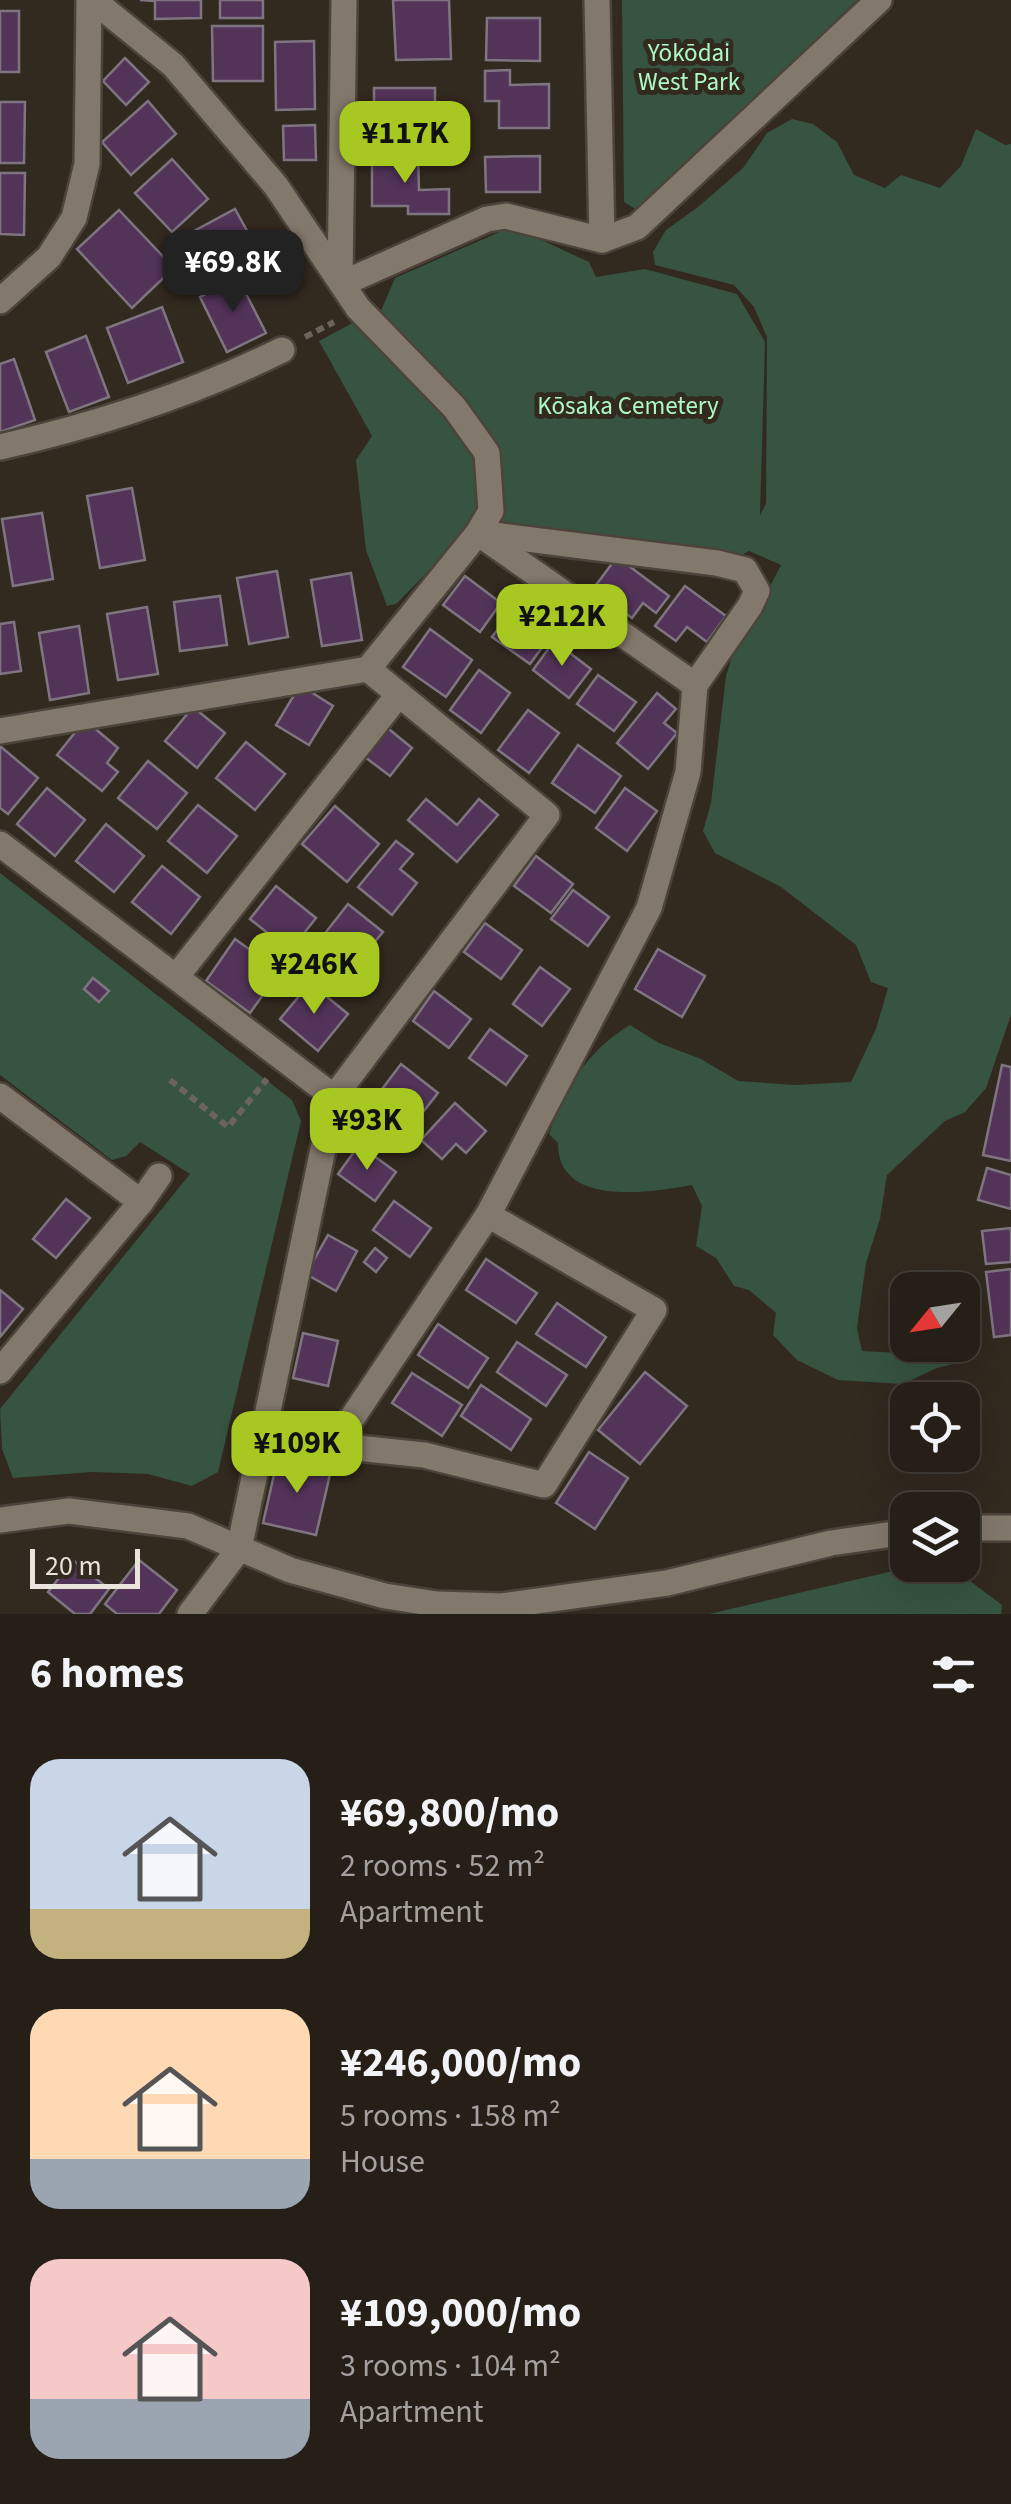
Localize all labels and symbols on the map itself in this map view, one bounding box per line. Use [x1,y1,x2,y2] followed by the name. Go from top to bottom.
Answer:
[638,35,741,100] park label: Yōkōdai West Park
[335,101,475,186] pin: ¥117K
[152,230,314,315] pin: ¥69.8K
[537,388,719,424] park label: Kōsaka Cemetery
[492,584,632,669] pin: ¥212K
[244,932,384,1017] pin: ¥246K
[308,1088,426,1173] pin: ¥93K
[890,1272,980,1362] north arrow
[227,1411,367,1496] pin: ¥109K
[30,1544,140,1588] scale bar

